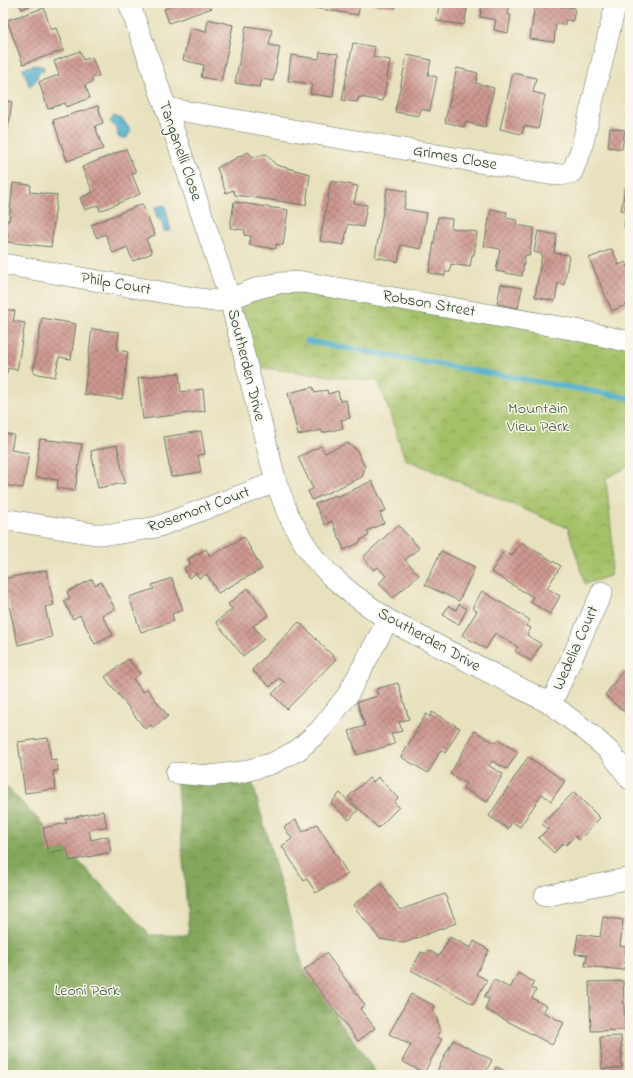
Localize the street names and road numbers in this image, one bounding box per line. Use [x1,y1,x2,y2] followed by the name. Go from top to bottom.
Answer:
[152,98,209,205] street label: Tanganelli Close
[411,139,500,177] street label: Grimes Close
[79,266,154,302] street label: Philp Court
[381,284,478,324] street label: Robson Street
[221,307,272,424] street label: Southerden Drive
[145,480,254,540] street label: Rosemont Court
[547,601,606,694] street label: Wedelia Court
[373,602,486,679] street label: Southerden Drive

